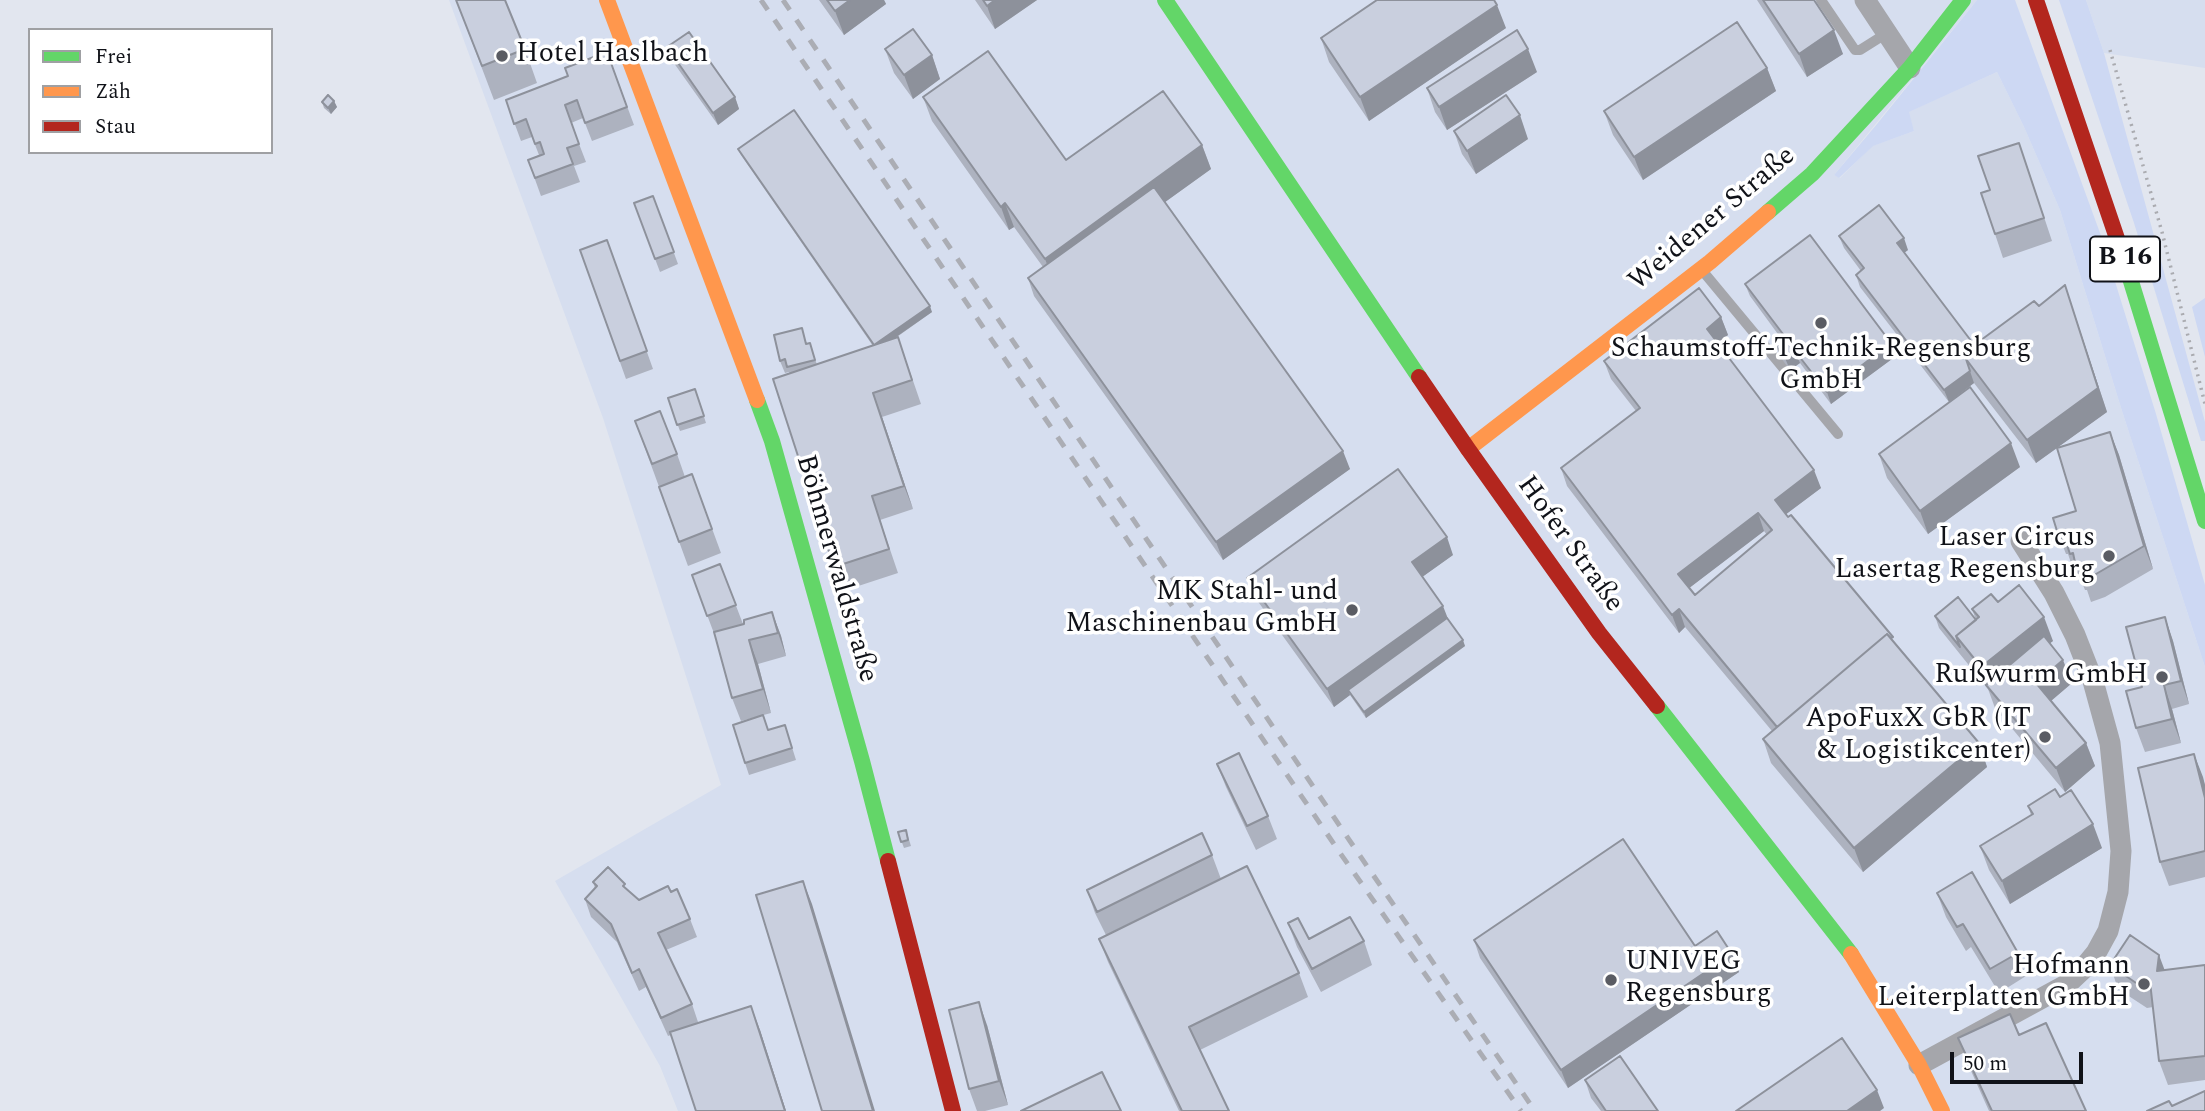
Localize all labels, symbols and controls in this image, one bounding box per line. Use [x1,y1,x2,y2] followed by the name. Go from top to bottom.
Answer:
[28,28,273,154] legend
[516,39,708,73] place label: Hotel Haslbach
[95,41,132,73] text: Frei
[494,48,510,64] marker: Hotel Haslbach
[95,76,131,108] text: Zäh
[95,111,136,143] text: Stau
[1623,141,1803,299] street label: Weidener Straße
[2090,236,2160,282] road number: B 16
[1813,315,1829,331] marker: Schaumstoff-Technik-Regensburg GmbH
[1611,334,2031,400] place label: Schaumstoff-Technik-Regensburg GmbH
[786,451,884,687] street label: Böhmerwaldstraße
[1508,470,1630,620] street label: Hofer Straße
[1835,523,2095,589] place label: Laser Circus Lasertag Regensburg
[2101,548,2117,564] marker: Laser Circus Lasertag Regensburg
[1065,577,1338,643] place label: MK Stahl- und Maschinenbau GmbH
[1344,602,1360,618] marker: MK Stahl- und Maschinenbau GmbH
[1934,660,2148,694] place label: Rußwurm GmbH
[2154,669,2170,685] marker: Rußwurm GmbH
[1805,704,2031,770] place label: ApoFuxX GbR (IT & Logistikcenter)
[2037,729,2053,745] marker: ApoFuxX GbR (IT & Logistikcenter)
[1625,947,1772,1013] place label: UNIVEG Regensburg
[1877,951,2130,1017] place label: Hofmann Leiterplatten GmbH
[1603,972,1619,988] marker: UNIVEG Regensburg
[2136,976,2152,992] marker: Hofmann Leiterplatten GmbH
[1953,1038,2086,1082] scale bar
[1963,1048,2007,1080] text: 50 m

